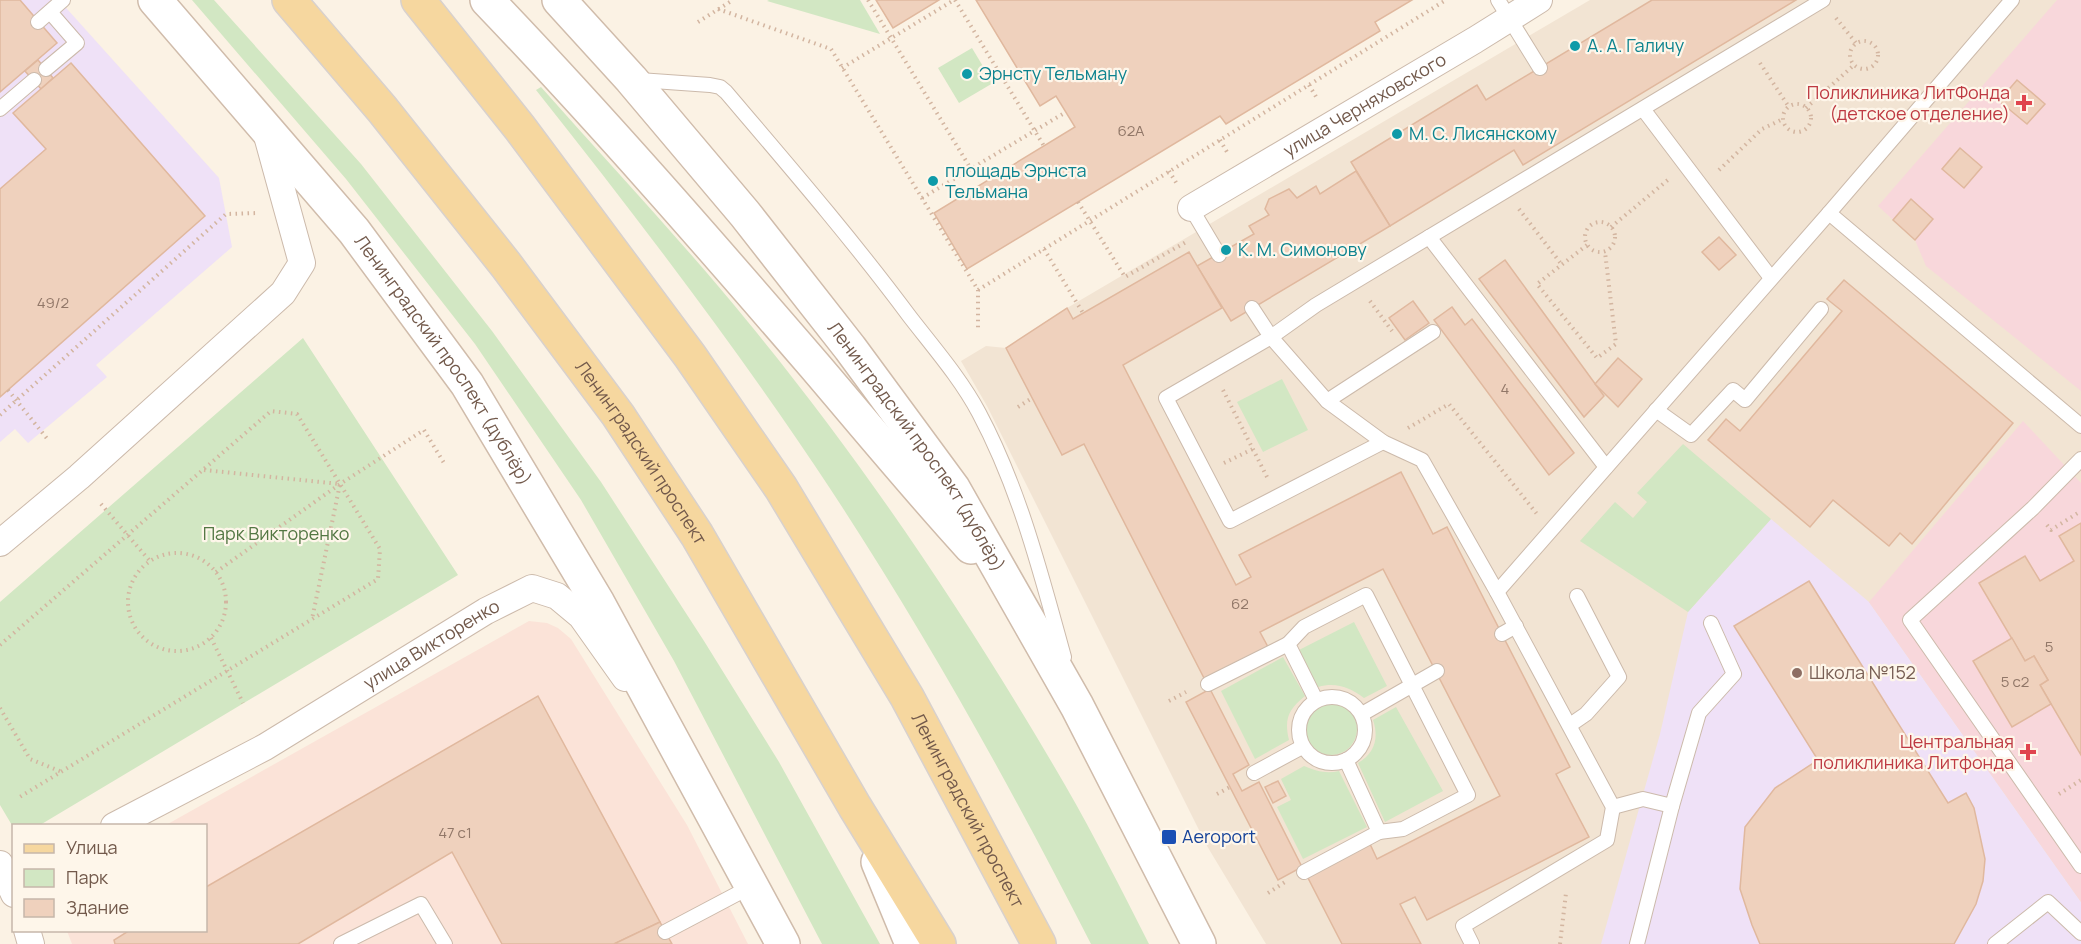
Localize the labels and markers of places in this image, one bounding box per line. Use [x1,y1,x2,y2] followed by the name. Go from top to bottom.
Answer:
[1587,33,1685,57] place label: А. А. Галичу
[1568,39,1582,53] marker: А. А. Галичу
[979,61,1128,85] place label: Эрнсту Тельману
[960,67,974,81] marker: Эрнсту Тельману
[1807,80,2010,125] place label: Поликлиника ЛитФонда (детское отделение)
[2015,94,2033,112] marker: Поликлиника ЛитФонда (детское отделение)
[1409,121,1558,145] place label: М. С. Лисянскому
[1390,127,1404,141] marker: М. С. Лисянскому
[945,158,1087,203] place label: площадь Эрнста Тельмана
[926,174,940,188] marker: площадь Эрнста Тельмана
[1238,237,1367,261] place label: К. М. Симонову
[1219,243,1233,257] marker: К. М. Симонову
[1809,660,1916,684] place label: Школа №152
[1790,666,1804,680] marker: Школа №152
[1813,729,2014,774] place label: Центральная поликлиника Литфонда
[2019,743,2037,761] marker: Центральная поликлиника Литфонда
[1182,824,1256,848] place label: Aeroport
[1160,828,1178,846] marker: Aeroport

